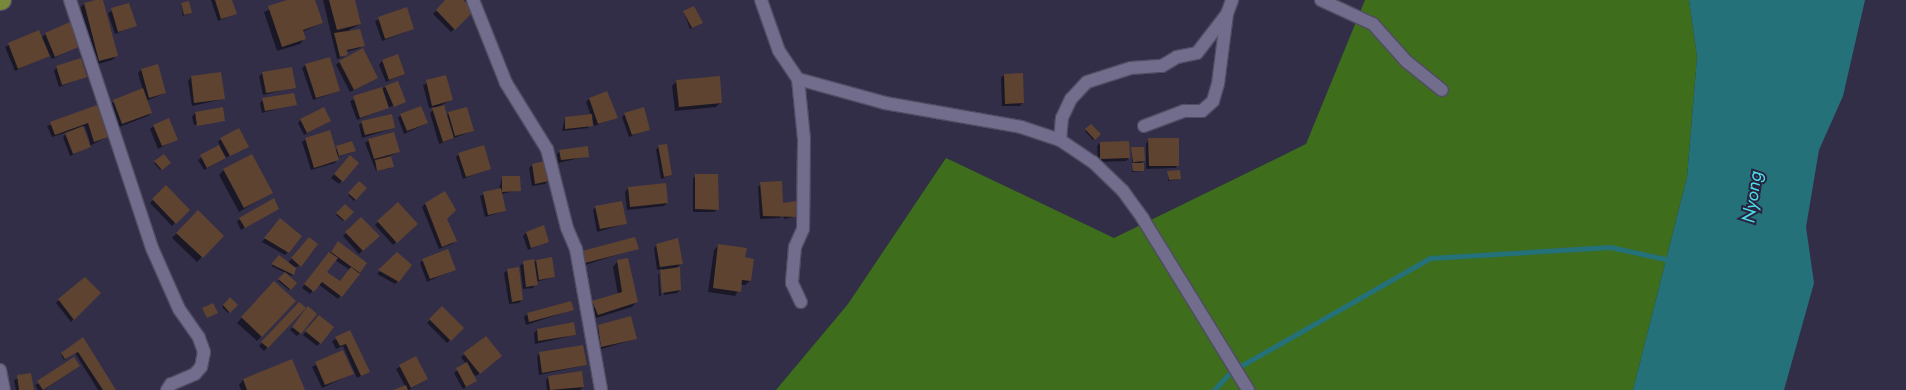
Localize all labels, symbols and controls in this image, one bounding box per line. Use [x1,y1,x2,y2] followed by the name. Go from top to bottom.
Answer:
[1737,169,1767,225] water label: Nyong

